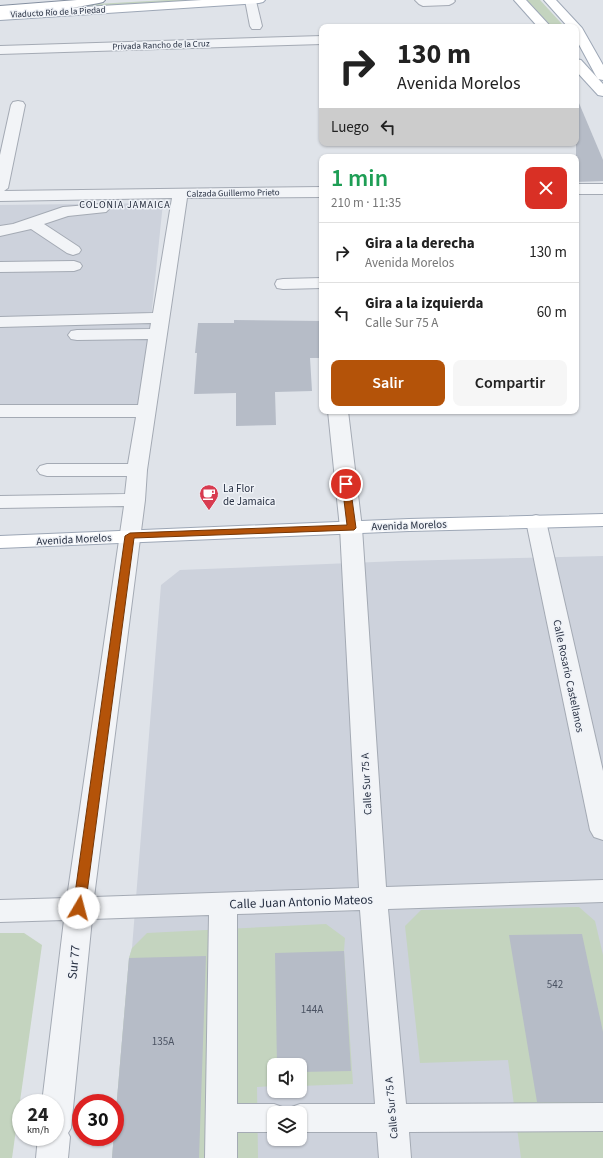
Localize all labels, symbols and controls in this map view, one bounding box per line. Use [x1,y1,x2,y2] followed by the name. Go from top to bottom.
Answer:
[10,4,106,21] street label: Viaducto Río de la Piedad
[397,34,471,74] text: 130 m
[112,37,210,54] street label: Privada Rancho de la Cruz
[331,40,383,92] icon: right
[397,71,521,96] text: Avenida Morelos
[377,116,399,138] icon: left
[331,117,369,138] text: Luego
[331,161,388,196] text: 1 min
[525,167,567,209] button: close
[186,186,280,201] street label: Calzada Guillermo Prieto
[331,194,401,212] text: 210 m · 11:35
[79,198,171,212] district label: COLONIA JAMAICA
[365,233,475,254] text: Gira a la derecha
[331,242,353,264] icon: right
[529,242,567,263] text: 130 m
[365,254,454,272] text: Avenida Morelos
[365,293,484,314] text: Gira a la izquierda
[331,302,353,324] icon: left
[537,302,567,323] text: 60 m
[365,314,438,332] text: Calle Sur 75 A
[331,360,445,406] button: Salir
[453,360,567,406] button: Compartir
[329,467,363,501] pin
[335,473,357,495] icon: arrive
[223,481,275,509] place label: La Flor de Jamaica
[198,483,220,511] cafe icon: La Flor de Jamaica
[371,517,447,534] street label: Avenida Morelos
[36,530,112,549] street label: Avenida Morelos
[549,618,588,734] street label: Calle Rosario Castellanos
[357,753,376,815] street label: Calle Sur 75 A
[58,887,100,929] position arrow
[229,890,374,913] street label: Calle Juan Antonio Mateos
[63,944,85,980] street label: Sur 77
[547,977,563,992] house number: 542
[301,1002,323,1017] house number: 144A
[152,1034,174,1049] house number: 135A
[267,1058,307,1146] map controls
[267,1058,307,1098] button: sound
[381,1076,402,1140] street label: Calle Sur 75 A
[72,1094,124,1146] speed limit sign: 30
[27,1101,49,1129] text: 24
[267,1106,307,1146] button: layers
[27,1123,49,1137] text: km/h

